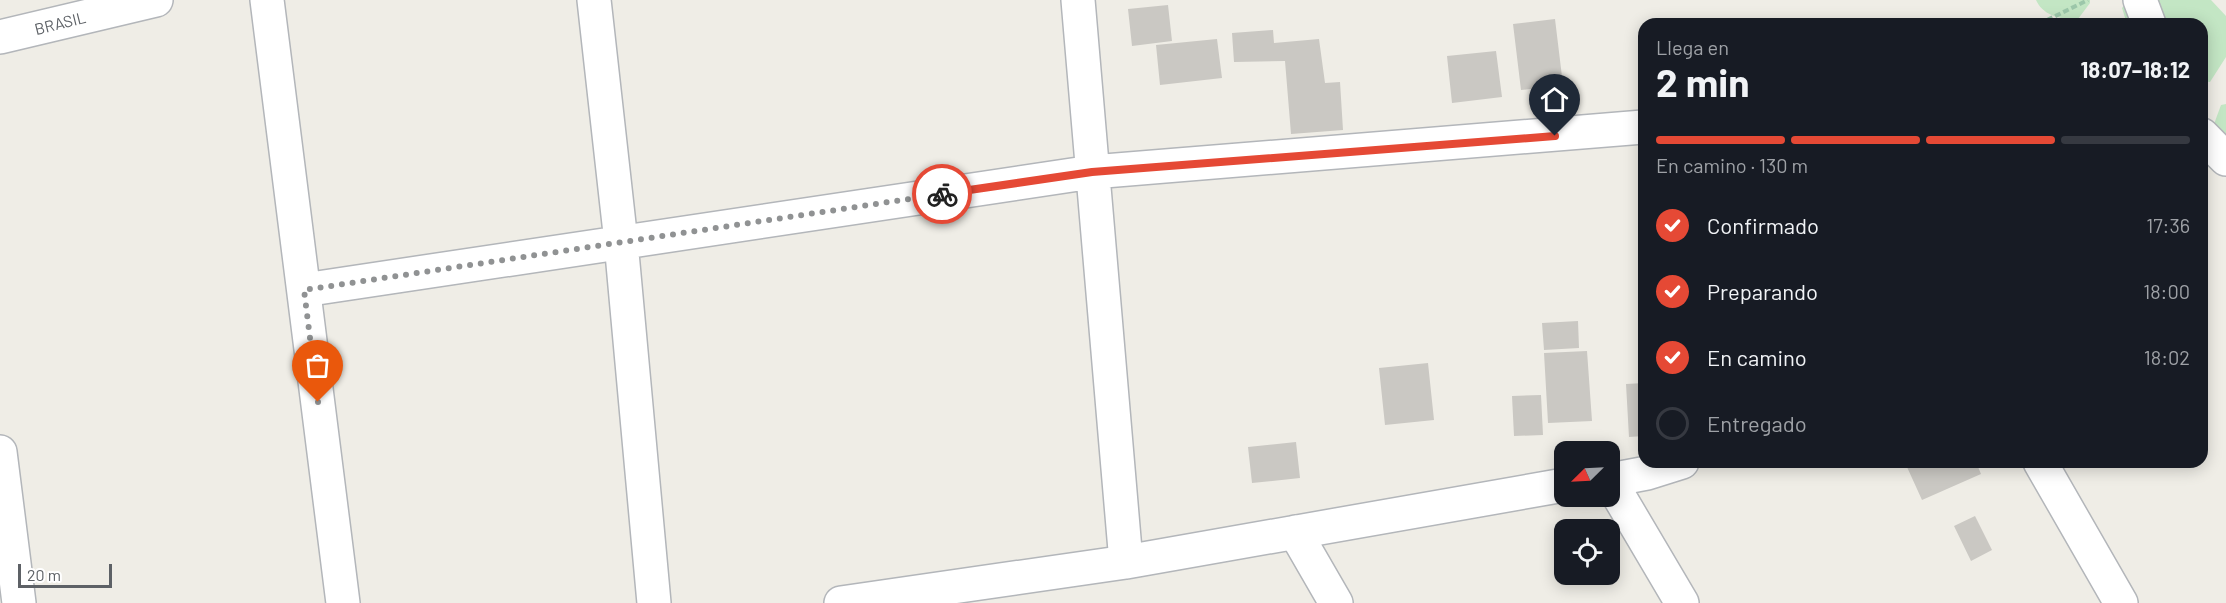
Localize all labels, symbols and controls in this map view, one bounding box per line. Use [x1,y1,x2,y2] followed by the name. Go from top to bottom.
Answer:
[32,7,87,38] street label: BRASIL
[1656,35,1729,59] text: Llega en
[2081,56,2190,82] text: 18:07–18:12
[1656,58,1749,105] text: 2 min
[1529,74,1580,136] pin
[1538,83,1571,116] icon: home
[1656,153,1808,177] text: En camino · 130 m
[912,164,972,224] courier
[926,178,959,211] icon: bike
[1656,209,1689,242] icon: check
[1707,212,1819,238] text: Confirmado
[2146,213,2190,237] text: 17:36
[1656,275,1689,308] icon: check
[1707,278,1818,304] text: Preparando
[2143,279,2190,303] text: 18:00
[292,340,343,402] pin
[1656,341,1689,374] icon: check
[1707,344,1807,370] text: En camino
[2144,345,2190,369] text: 18:02
[301,349,334,382] icon: bag
[1707,410,1807,436] text: Entregado
[1554,441,1620,507] north arrow
[1554,441,1620,585] map controls
[1554,519,1620,585] button: locate
[18,561,112,588] scale bar
[27,565,61,584] text: 20 m

